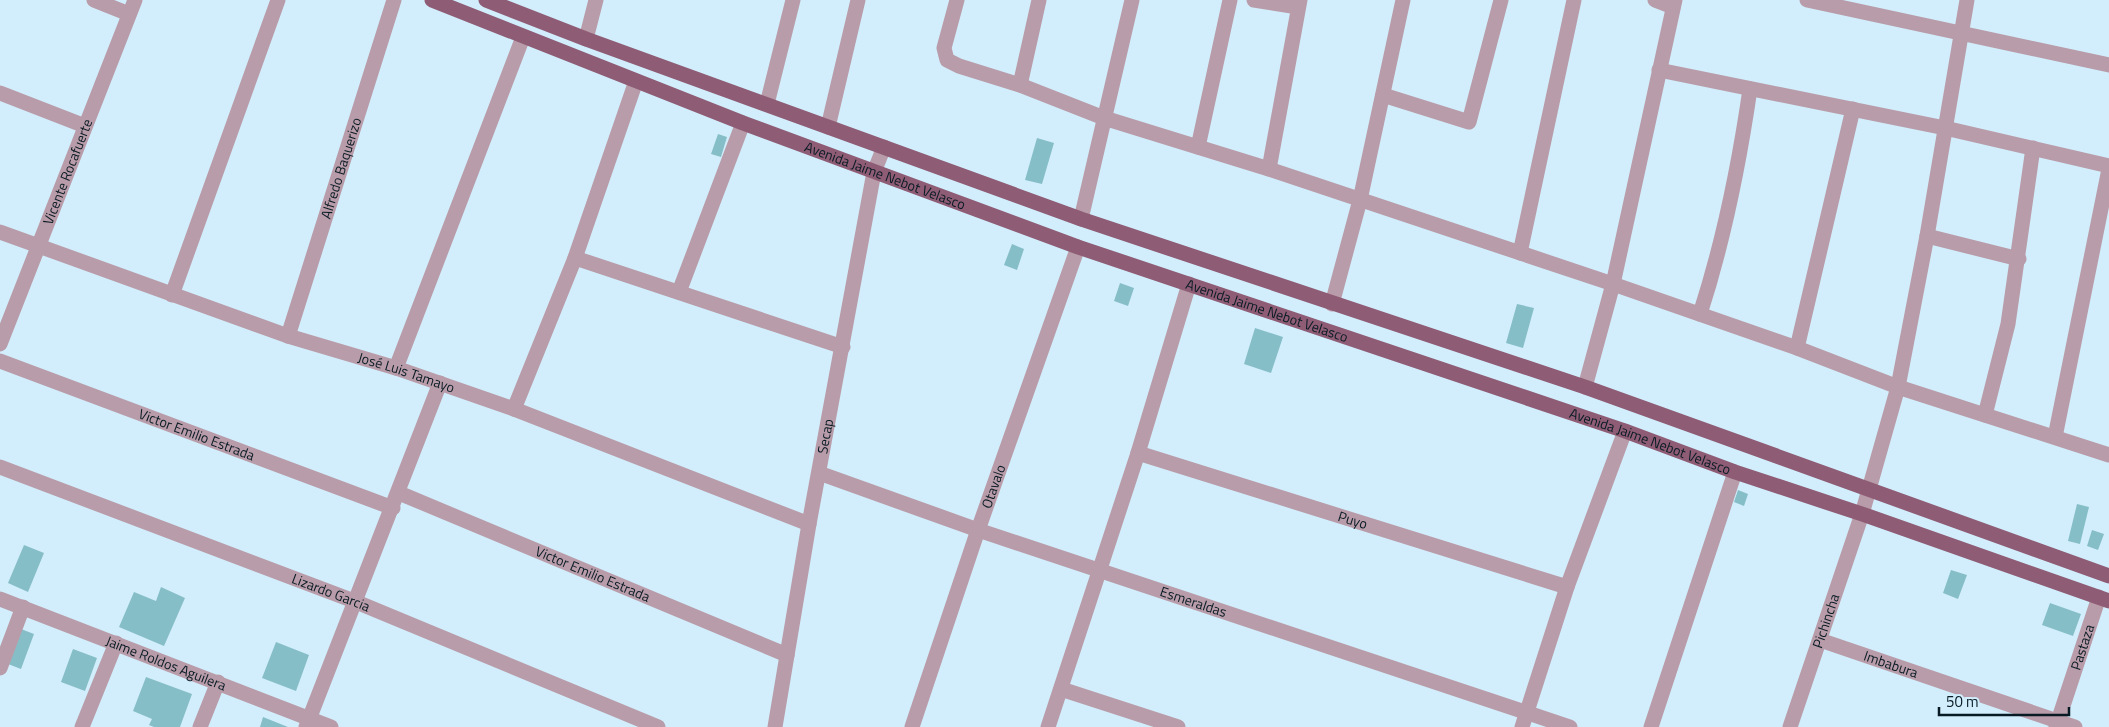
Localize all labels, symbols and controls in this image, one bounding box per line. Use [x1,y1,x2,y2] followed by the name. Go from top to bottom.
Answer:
[315,115,366,221] street label: Alfredo Baquerizo
[37,116,97,228] street label: Vicente Rocafuerte
[802,136,969,215] street label: Avenida Jaime Nebot Velasco
[1183,273,1351,347] street label: Avenida Jaime Nebot Velasco
[356,346,458,398] street label: José Luis Tamayo
[1567,402,1734,480] street label: Avenida Jaime Nebot Velasco
[136,403,258,465] street label: Victor Emilio Estrada
[811,417,838,455] street label: Secap
[975,461,1010,511] street label: Otavalo
[1336,505,1370,534] street label: Puyo
[532,540,654,607] street label: Victor Emilio Estrada
[289,567,374,617] street label: Lizardo Garcia
[1158,580,1230,622] street label: Esmeraldas
[1806,591,1844,651] street label: Pichincha
[2065,621,2099,673] street label: Pastaza
[103,630,230,696] street label: Jaime Roldos Aguilera
[1861,645,1921,683] street label: Imbabura
[1939,684,2069,716] scale bar
[1946,690,1979,713] text: 50 m

